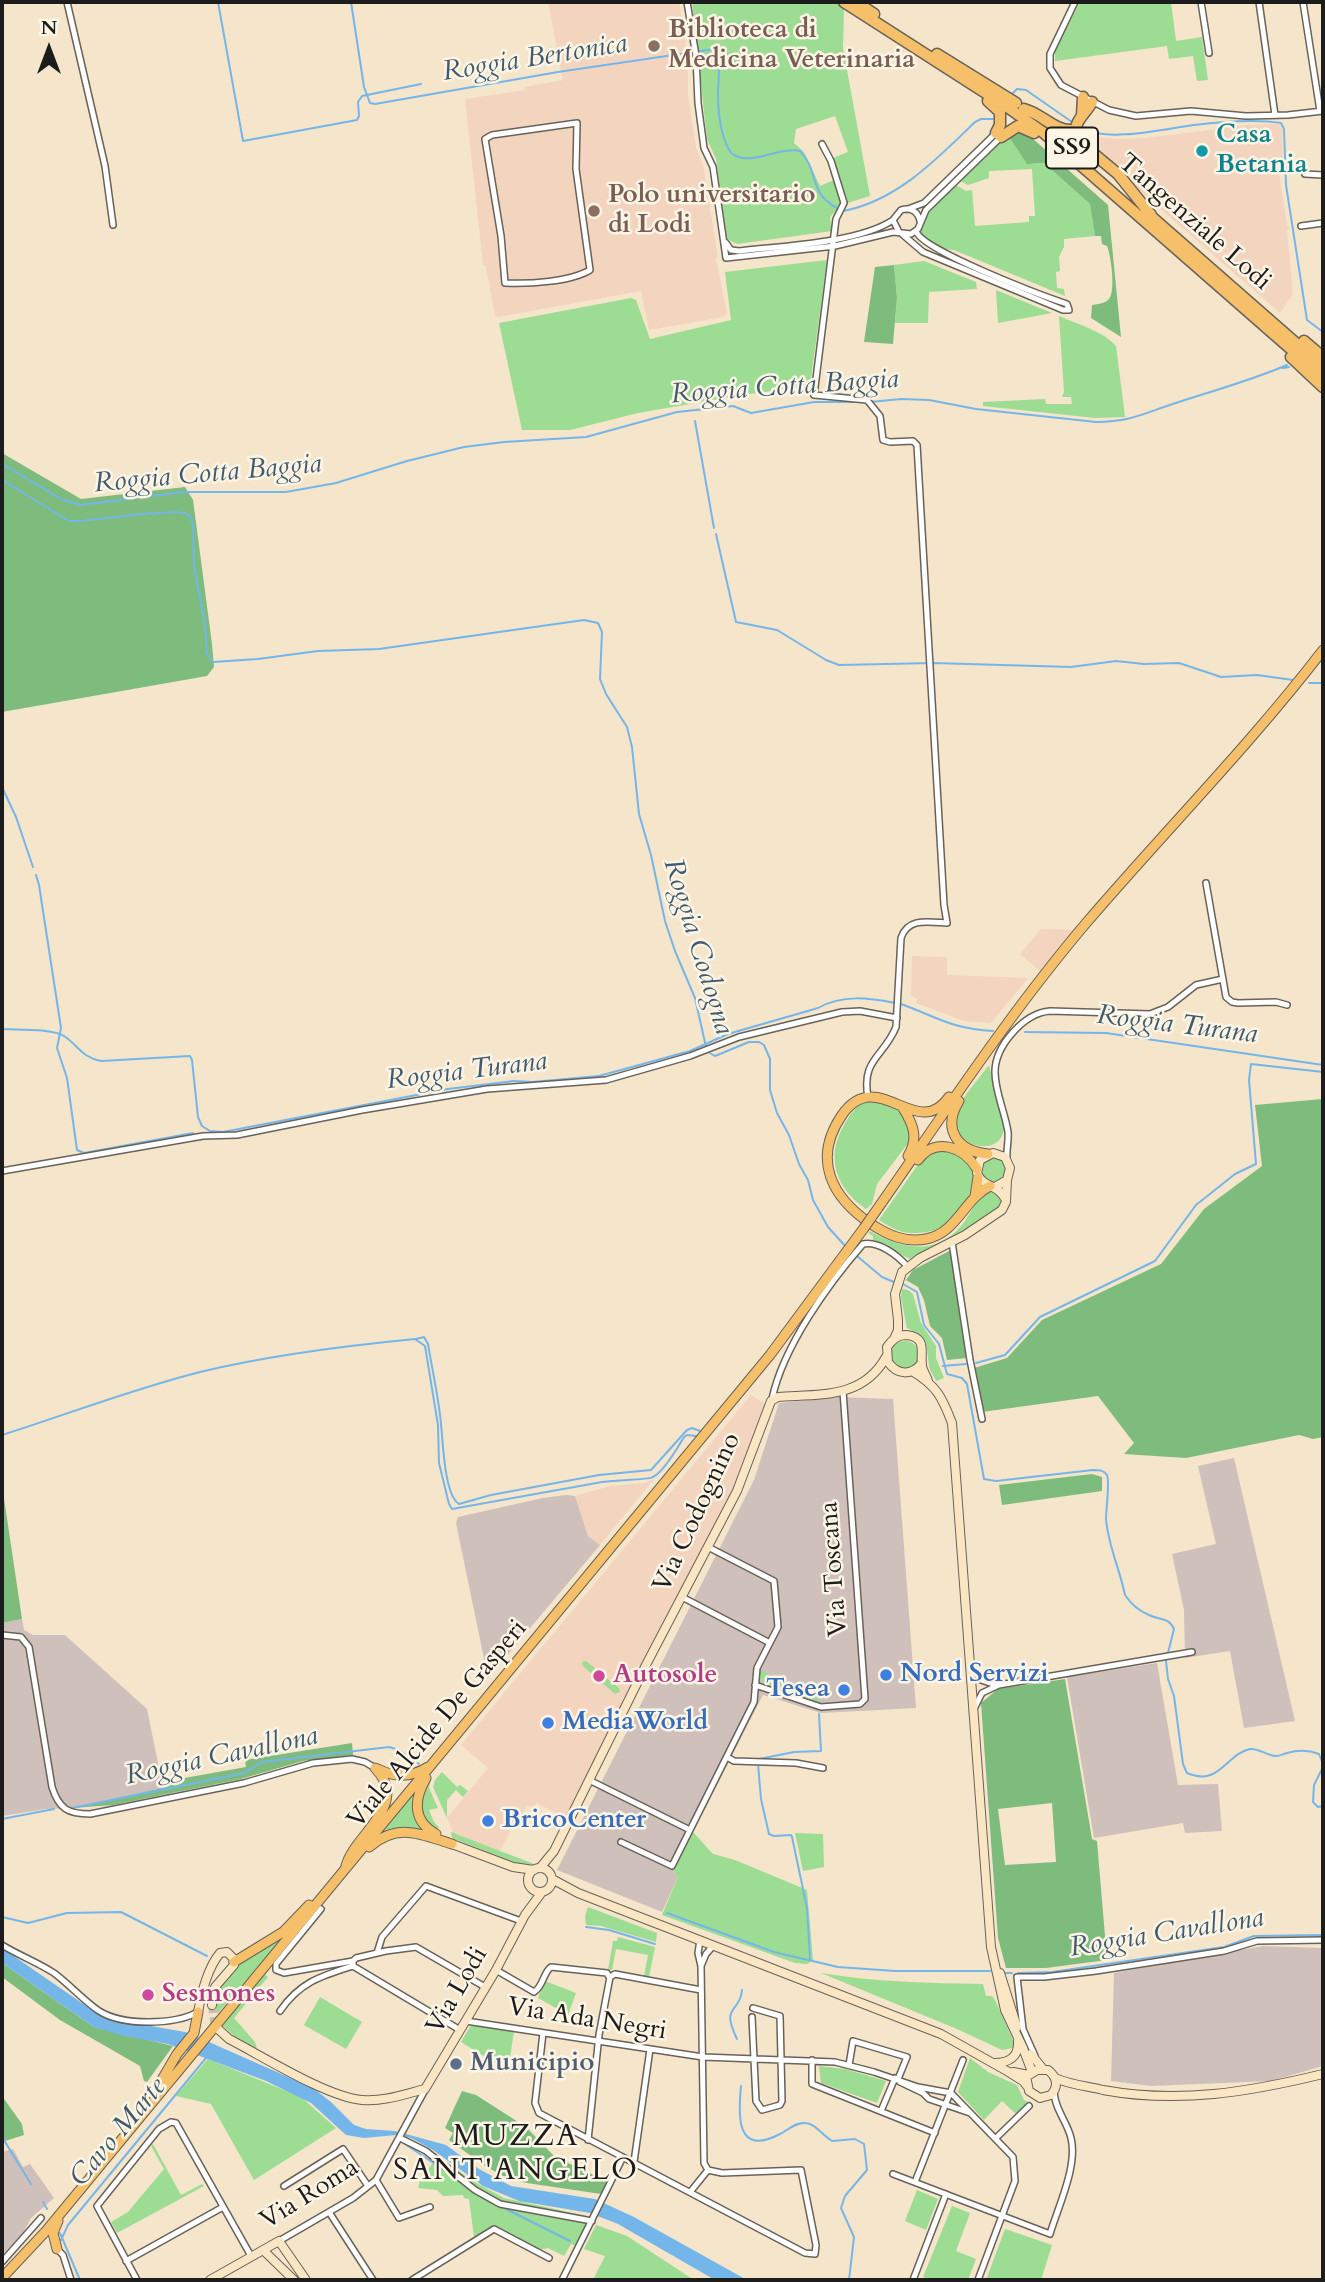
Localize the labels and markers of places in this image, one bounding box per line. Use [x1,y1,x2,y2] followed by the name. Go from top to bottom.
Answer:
[668,15,915,76] place label: Biblioteca di Medicina Veterinaria
[646,38,662,54] marker: Biblioteca di Medicina Veterinaria
[1216,120,1308,182] place label: Casa Betania
[1194,143,1210,159] marker: Casa Betania
[608,180,816,242] place label: Polo universitario di Lodi
[586,203,602,219] marker: Polo universitario di Lodi
[900,1659,1049,1691] place label: Nord Servizi
[613,1660,717,1692] place label: Autosole
[878,1667,894,1683] marker: Nord Servizi
[591,1668,607,1684] marker: Autosole
[766,1674,830,1706] place label: Tesea
[836,1682,852,1698] marker: Tesea
[562,1707,708,1739] place label: MediaWorld
[540,1715,556,1731] marker: MediaWorld
[502,1805,646,1837] place label: BricoCenter
[480,1813,496,1829] marker: BricoCenter
[162,1979,275,2011] place label: Sesmones
[140,1987,156,2003] marker: Sesmones
[470,2048,595,2080] place label: Municipio
[448,2056,464,2072] marker: Municipio

